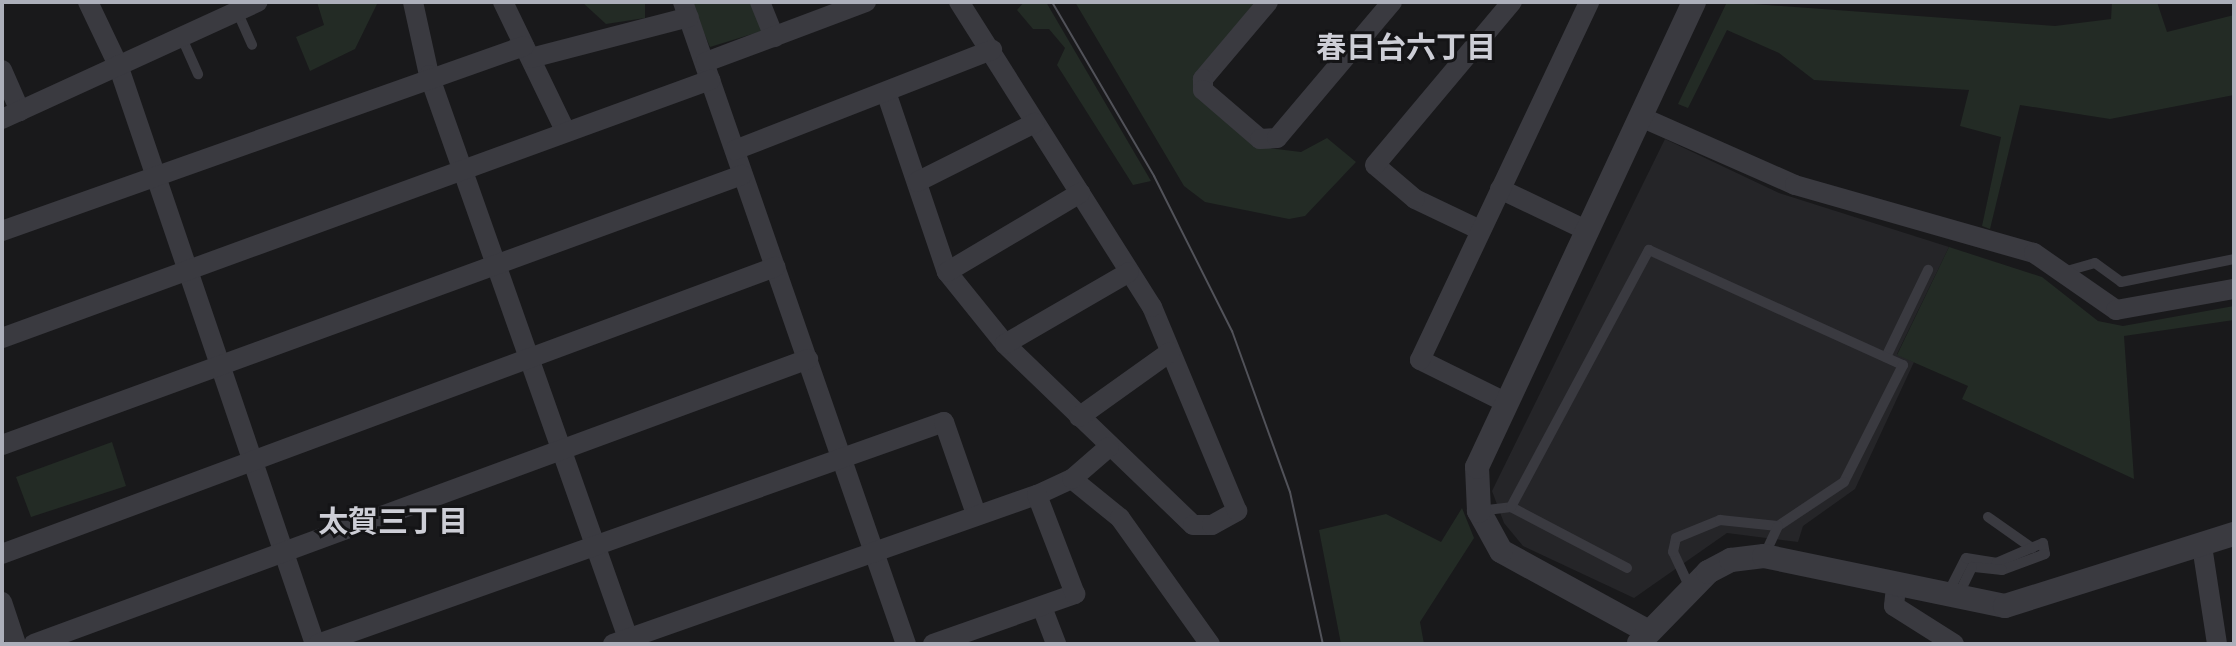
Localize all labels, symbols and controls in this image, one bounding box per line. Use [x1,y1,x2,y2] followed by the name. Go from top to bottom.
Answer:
[1316,30,1496,66] district label: 春日台六丁目
[318,504,468,540] district label: 太賀三丁目

